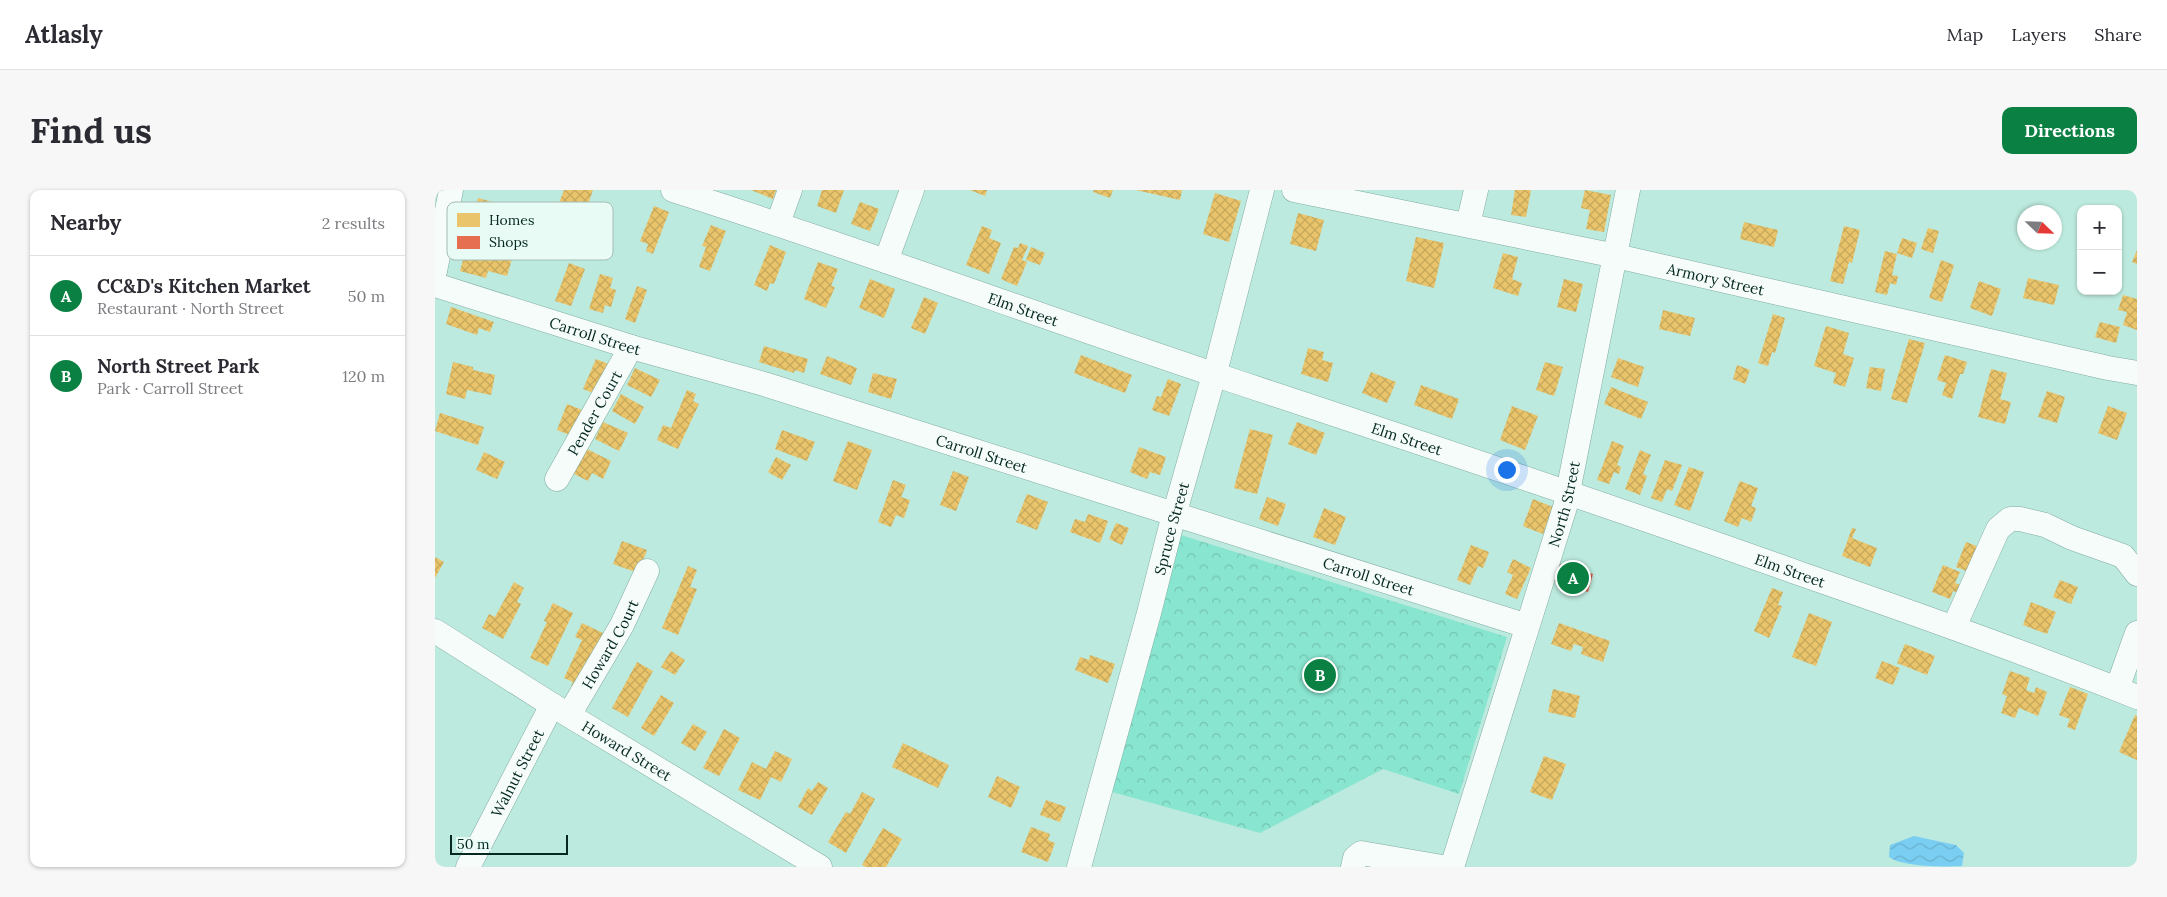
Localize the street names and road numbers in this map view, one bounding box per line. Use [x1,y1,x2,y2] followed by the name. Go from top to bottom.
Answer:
[1664,258,1766,299] street label: Armory Street
[986,288,1061,330] street label: Elm Street
[547,312,643,359] street label: Carroll Street
[563,367,626,459] street label: Pender Court
[1369,418,1445,459] street label: Elm Street
[934,430,1030,476] street label: Carroll Street
[1544,459,1583,549] street label: North Street
[1150,479,1193,577] street label: Spruce Street
[1752,549,1828,591] street label: Elm Street
[1321,552,1417,599] street label: Carroll Street
[577,596,642,692] street label: Howard Court
[579,716,675,785] street label: Howard Street
[486,725,548,820] street label: Walnut Street

